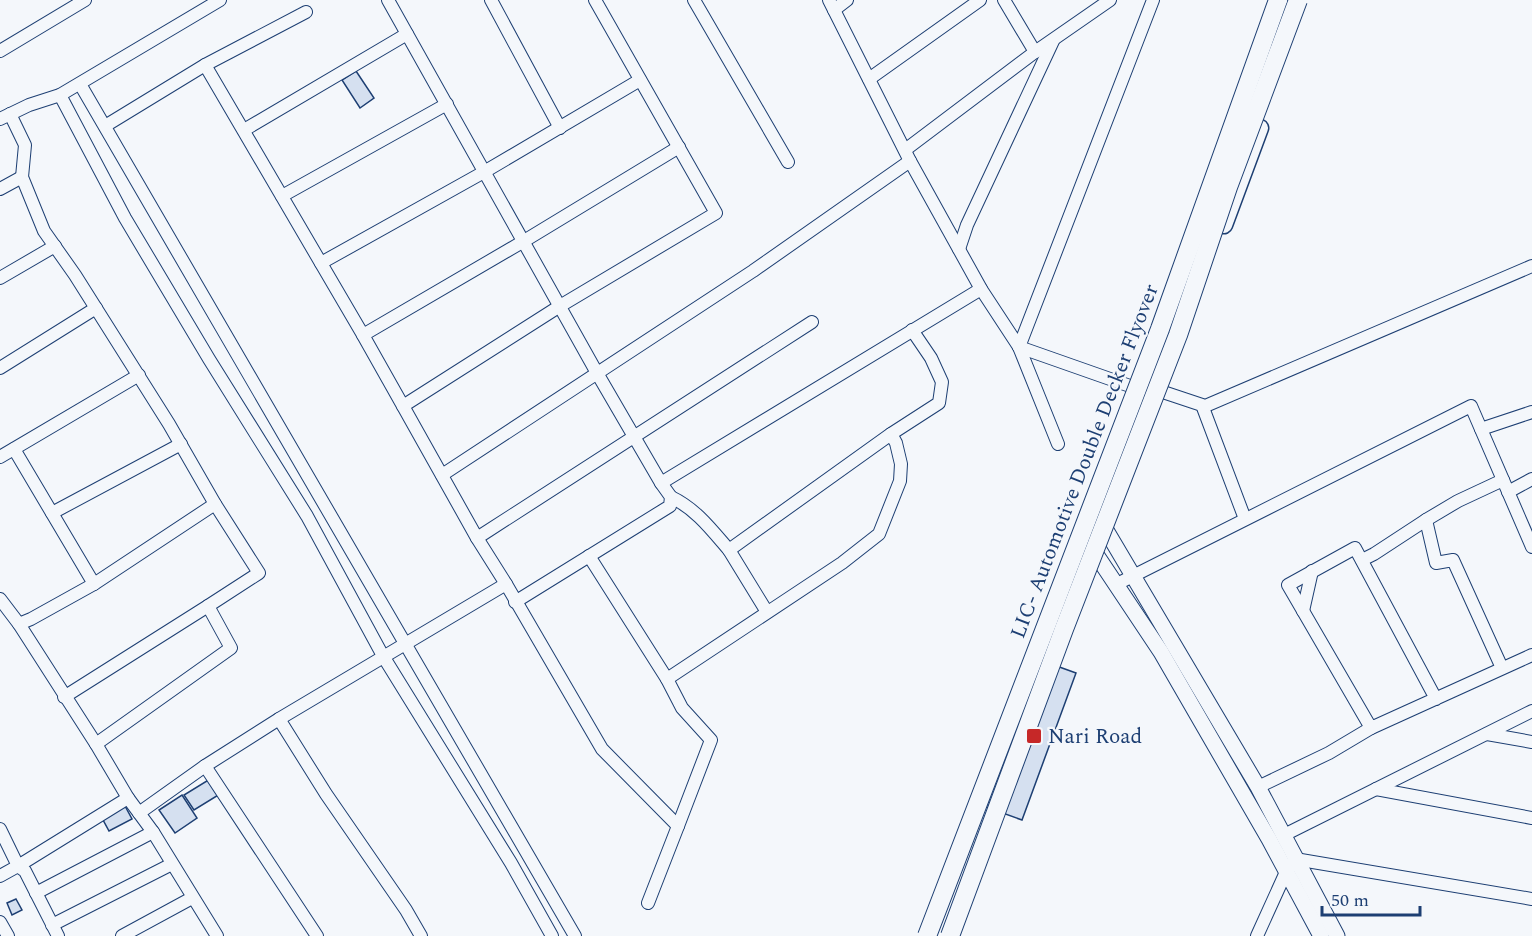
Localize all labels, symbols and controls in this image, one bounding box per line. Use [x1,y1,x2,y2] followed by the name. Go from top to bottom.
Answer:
[1002,279,1167,643] street label: LIC- Automotive Double Decker Flyover
[1048,721,1142,753] place label: Nari Road
[1025,727,1043,745] marker: Nari Road
[1322,879,1420,917] scale bar
[1331,887,1369,914] text: 50 m

